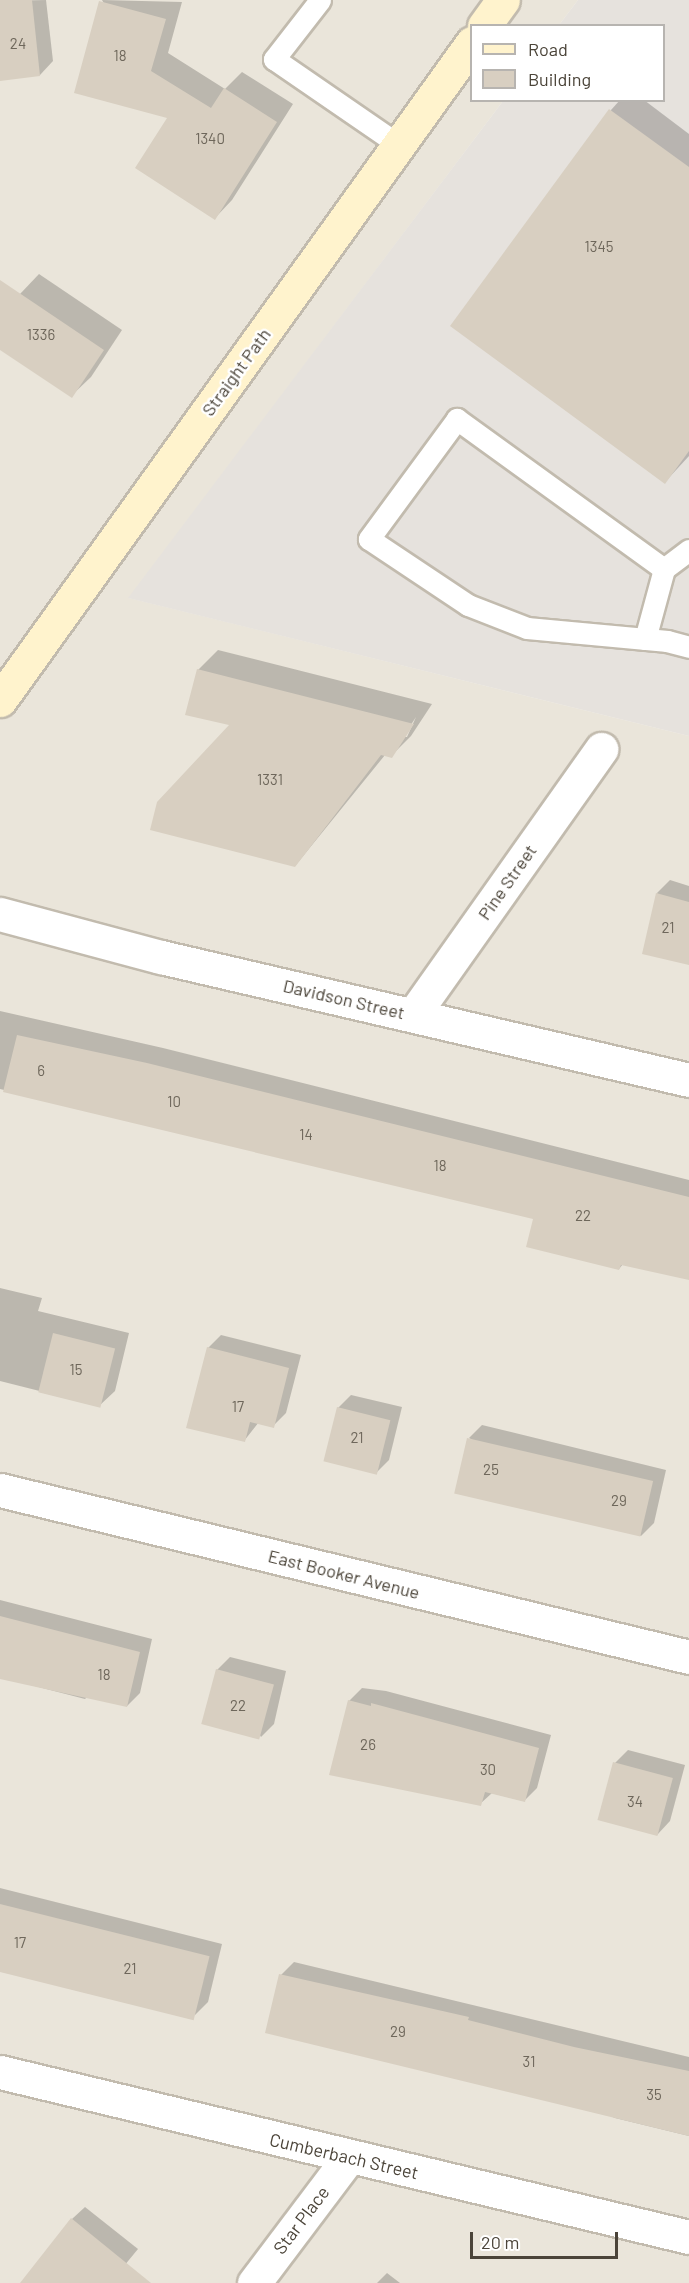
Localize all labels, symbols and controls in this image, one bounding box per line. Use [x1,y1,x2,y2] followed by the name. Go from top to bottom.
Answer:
[470,24,665,102] legend
[10,35,26,53] house number: 24
[528,38,568,60] text: Road
[113,47,127,65] house number: 18
[528,68,591,90] text: Building
[195,130,225,148] house number: 1340
[585,238,613,256] house number: 1345
[197,324,275,420] street label: Straight Path
[27,326,55,344] house number: 1336
[257,771,283,789] house number: 1331
[473,840,541,924] street label: Pine Street
[661,919,675,937] house number: 21
[281,975,407,1023] street label: Davidson Street
[37,1062,45,1080] house number: 6
[167,1093,181,1111] house number: 10
[299,1126,313,1144] house number: 14
[433,1157,447,1175] house number: 18
[575,1207,591,1225] house number: 22
[70,1361,82,1379] house number: 15
[232,1398,244,1416] house number: 17
[350,1429,364,1447] house number: 21
[483,1461,499,1479] house number: 25
[611,1492,627,1510] house number: 29
[266,1545,422,1603] street label: East Booker Avenue
[97,1666,111,1684] house number: 18
[230,1697,246,1715] house number: 22
[360,1736,376,1754] house number: 26
[480,1761,496,1779] house number: 30
[627,1793,643,1811] house number: 34
[14,1934,26,1952] house number: 17
[123,1960,137,1978] house number: 21
[390,2023,406,2041] house number: 29
[523,2053,535,2071] house number: 31
[646,2086,662,2104] house number: 35
[267,2128,421,2184] street label: Cumberbach Street
[269,2182,333,2258] street label: Star Place
[473,2220,622,2258] scale bar
[481,2231,519,2253] text: 20 m

